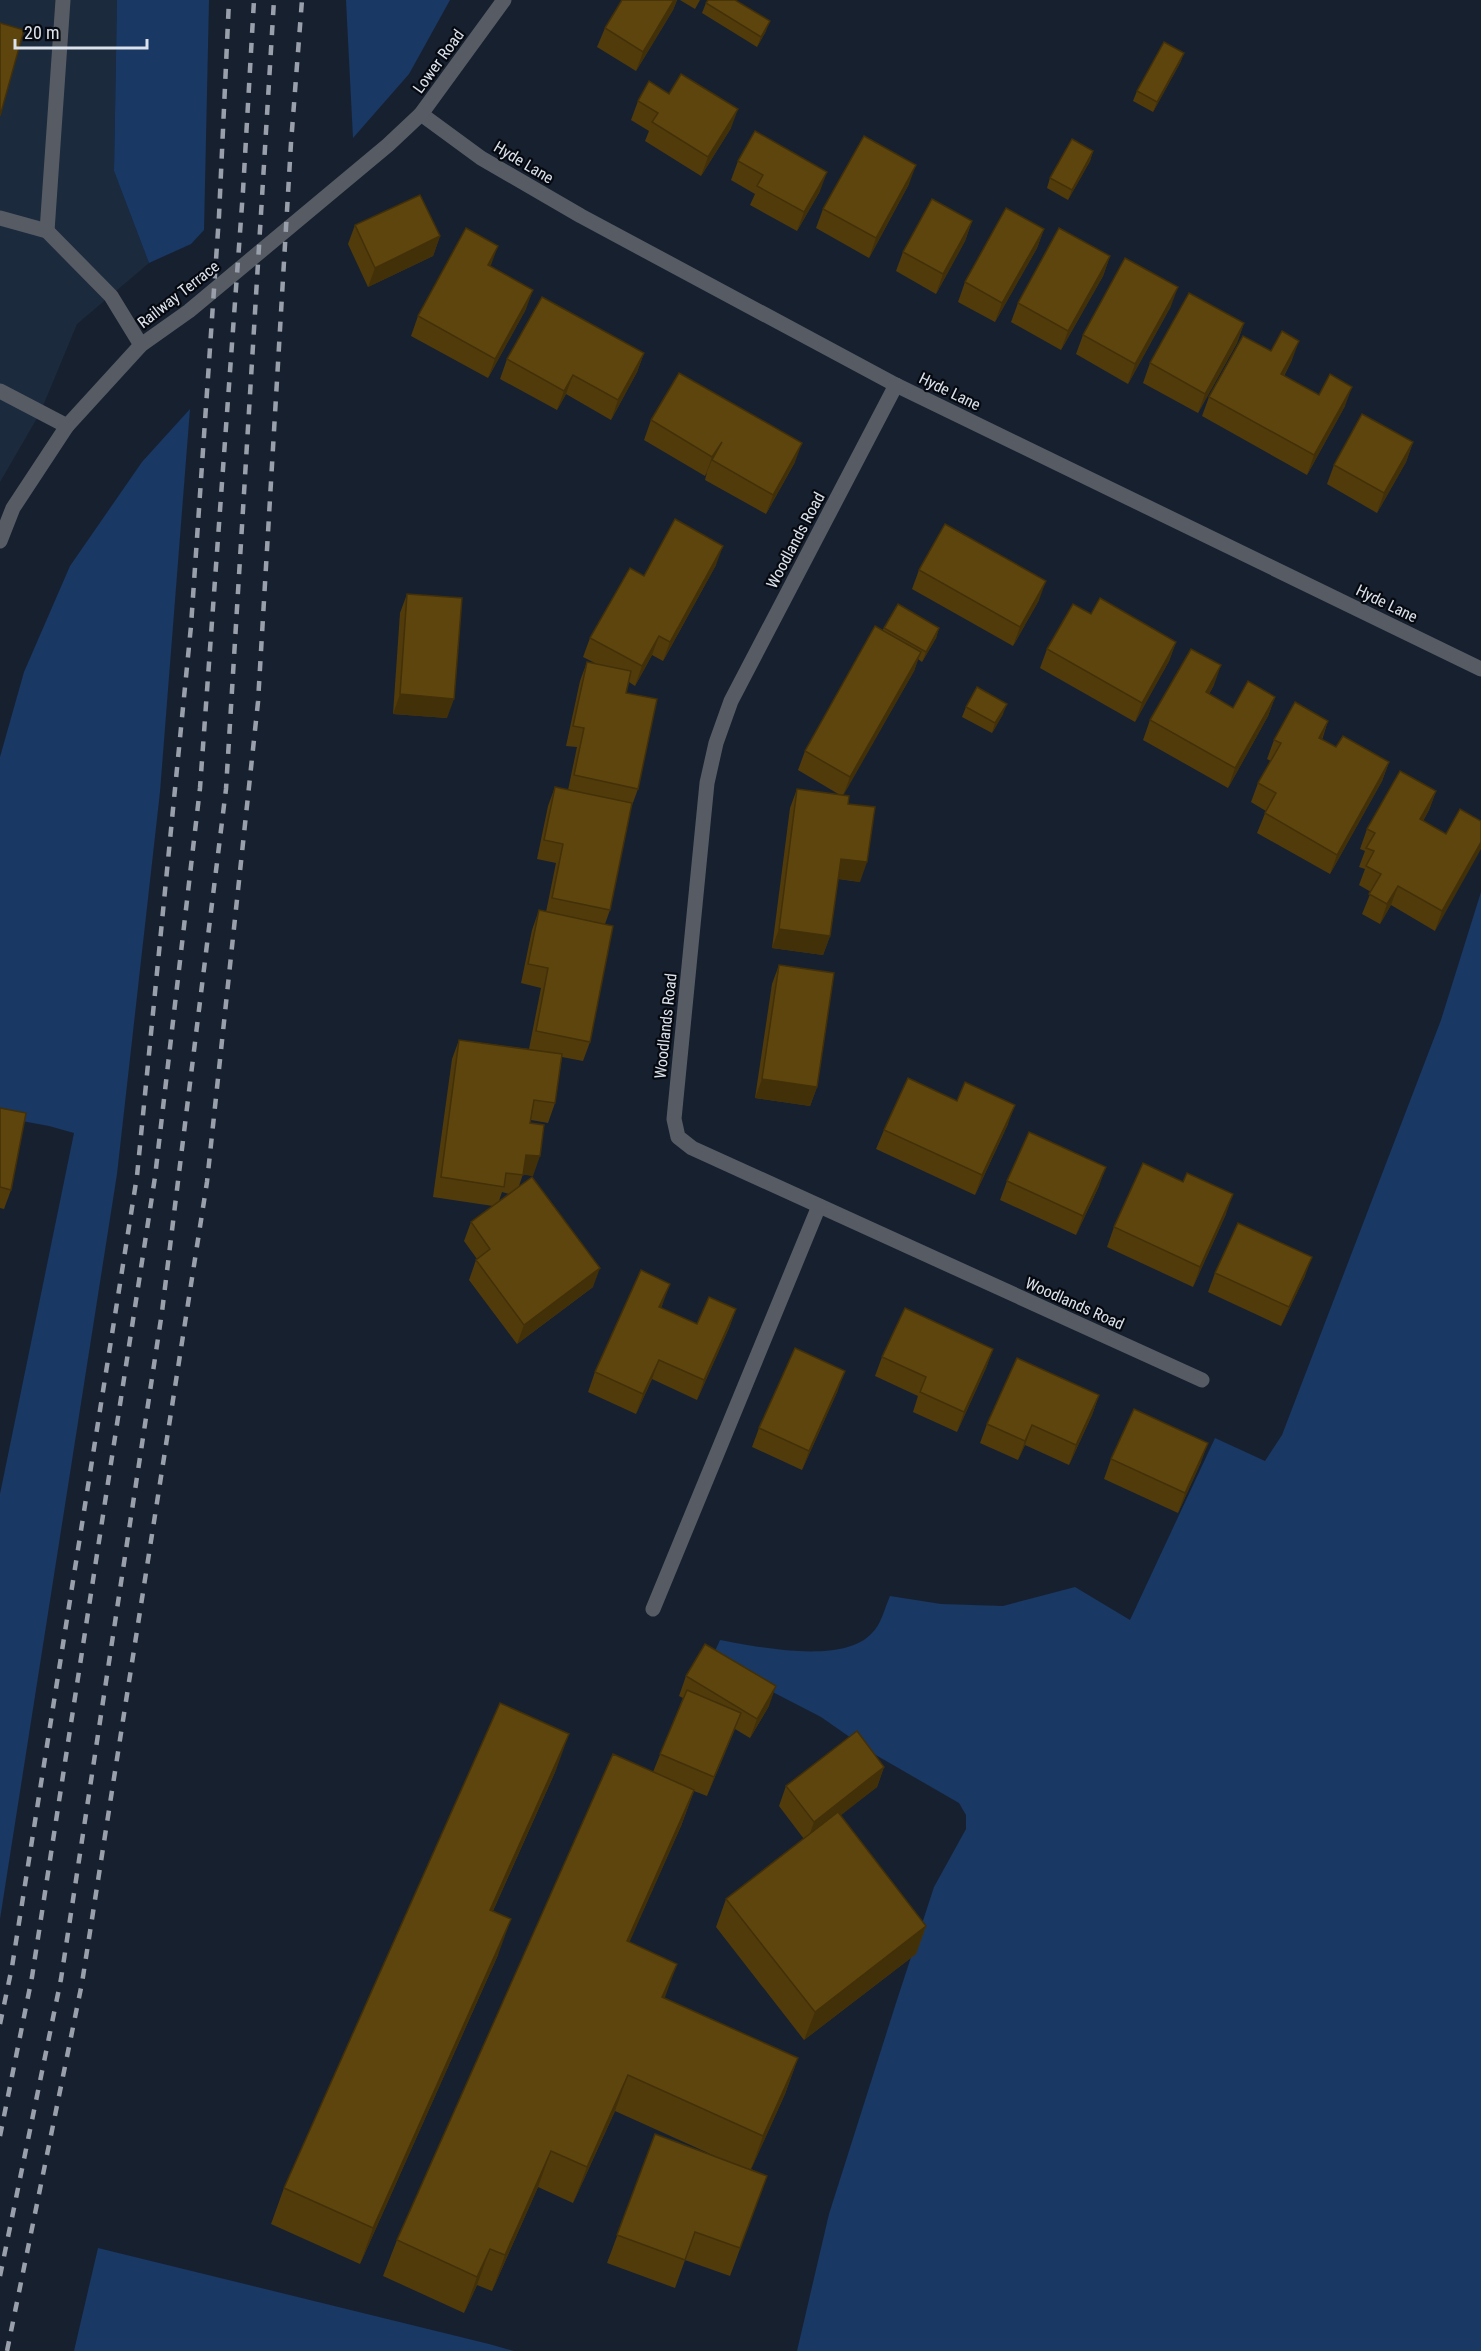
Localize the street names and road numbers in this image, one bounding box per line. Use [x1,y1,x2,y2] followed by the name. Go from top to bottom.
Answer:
[409,26,468,97] street label: Lower Road
[491,137,557,188] street label: Hyde Lane
[134,257,223,332] street label: Railway Terrace
[916,368,984,414] street label: Hyde Lane
[762,489,829,592] street label: Woodlands Road
[1353,580,1421,626] street label: Hyde Lane
[651,972,680,1080] street label: Woodlands Road
[1022,1273,1127,1334] street label: Woodlands Road

